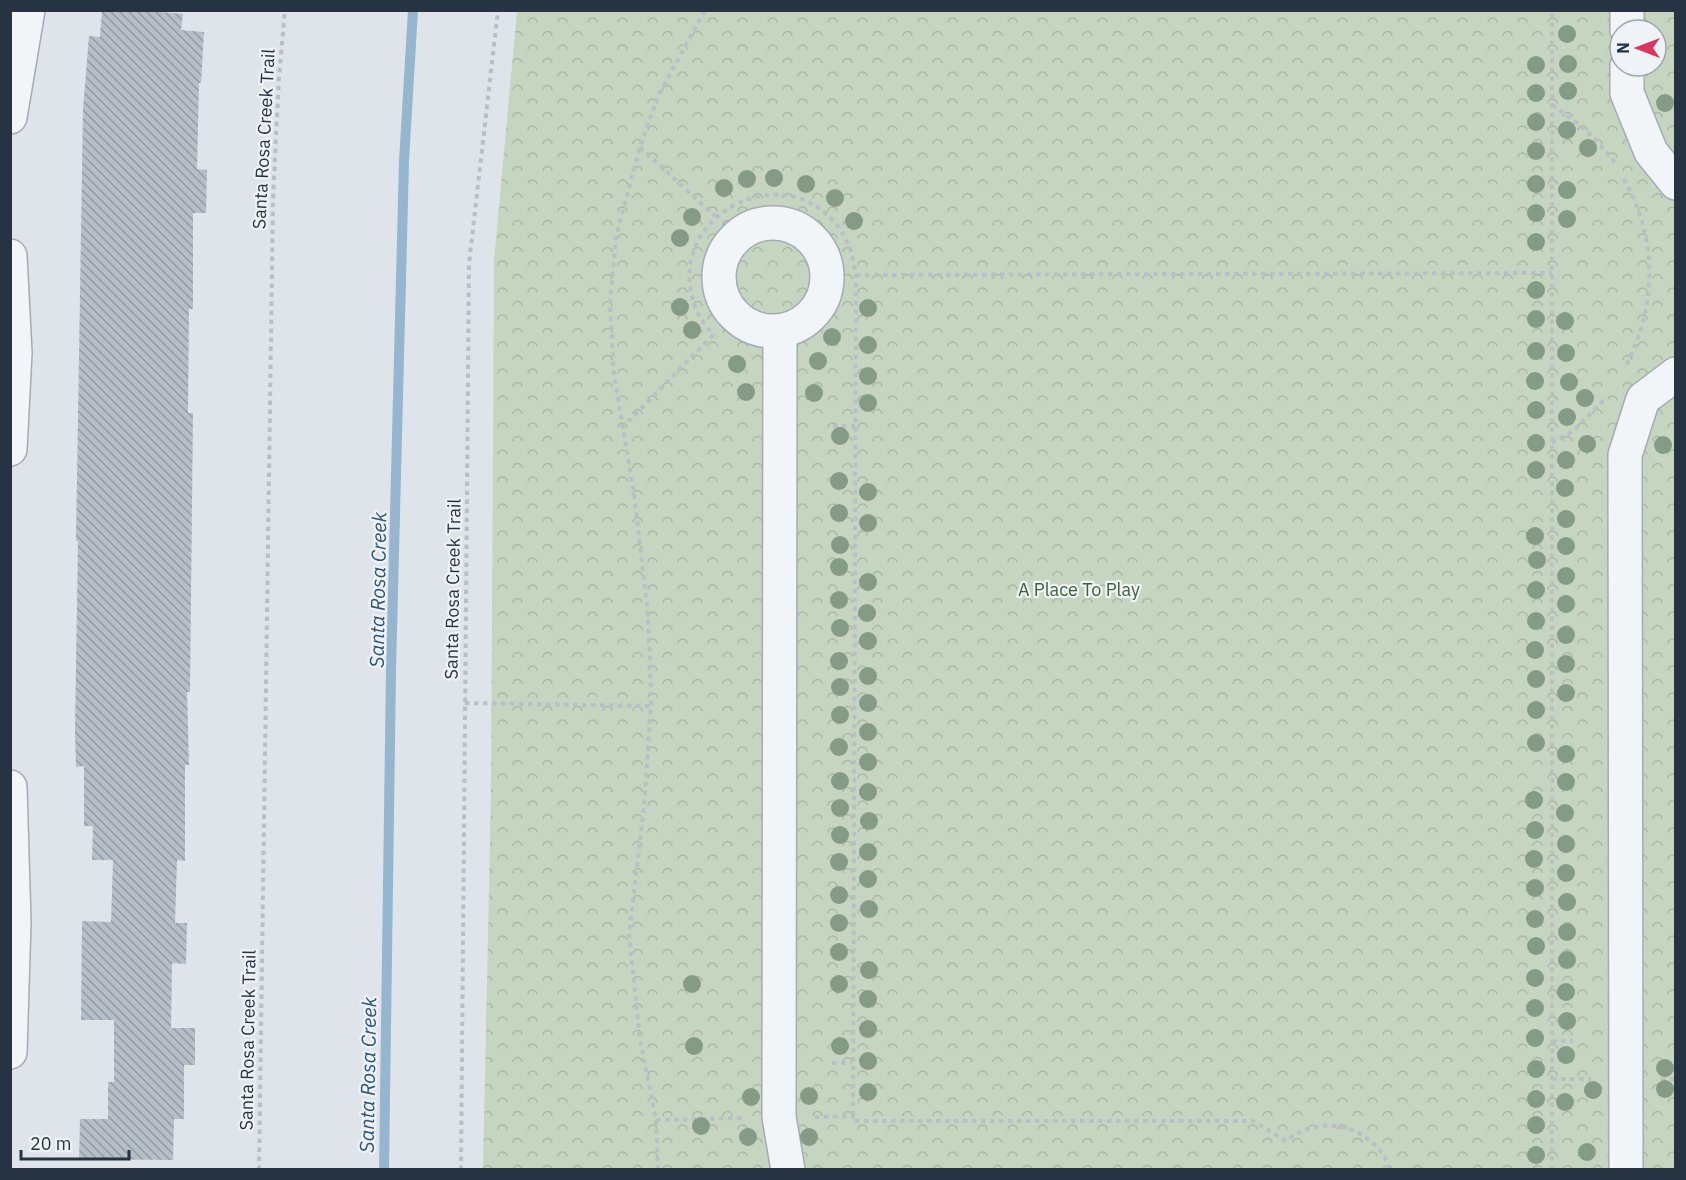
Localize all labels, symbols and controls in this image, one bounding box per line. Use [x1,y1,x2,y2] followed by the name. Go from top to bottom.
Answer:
[1608,18,1668,78] north arrow
[1613,42,1633,54] text: N
[247,48,280,230] street label: Santa Rosa Creek Trail
[439,498,466,680] street label: Santa Rosa Creek Trail
[363,511,392,668] water label: Santa Rosa Creek
[1018,578,1140,601] park label: A Place To Play
[234,949,261,1131] street label: Santa Rosa Creek Trail
[353,996,382,1153] water label: Santa Rosa Creek
[21,1123,129,1161] scale bar
[30,1132,72,1155] text: 20 m

